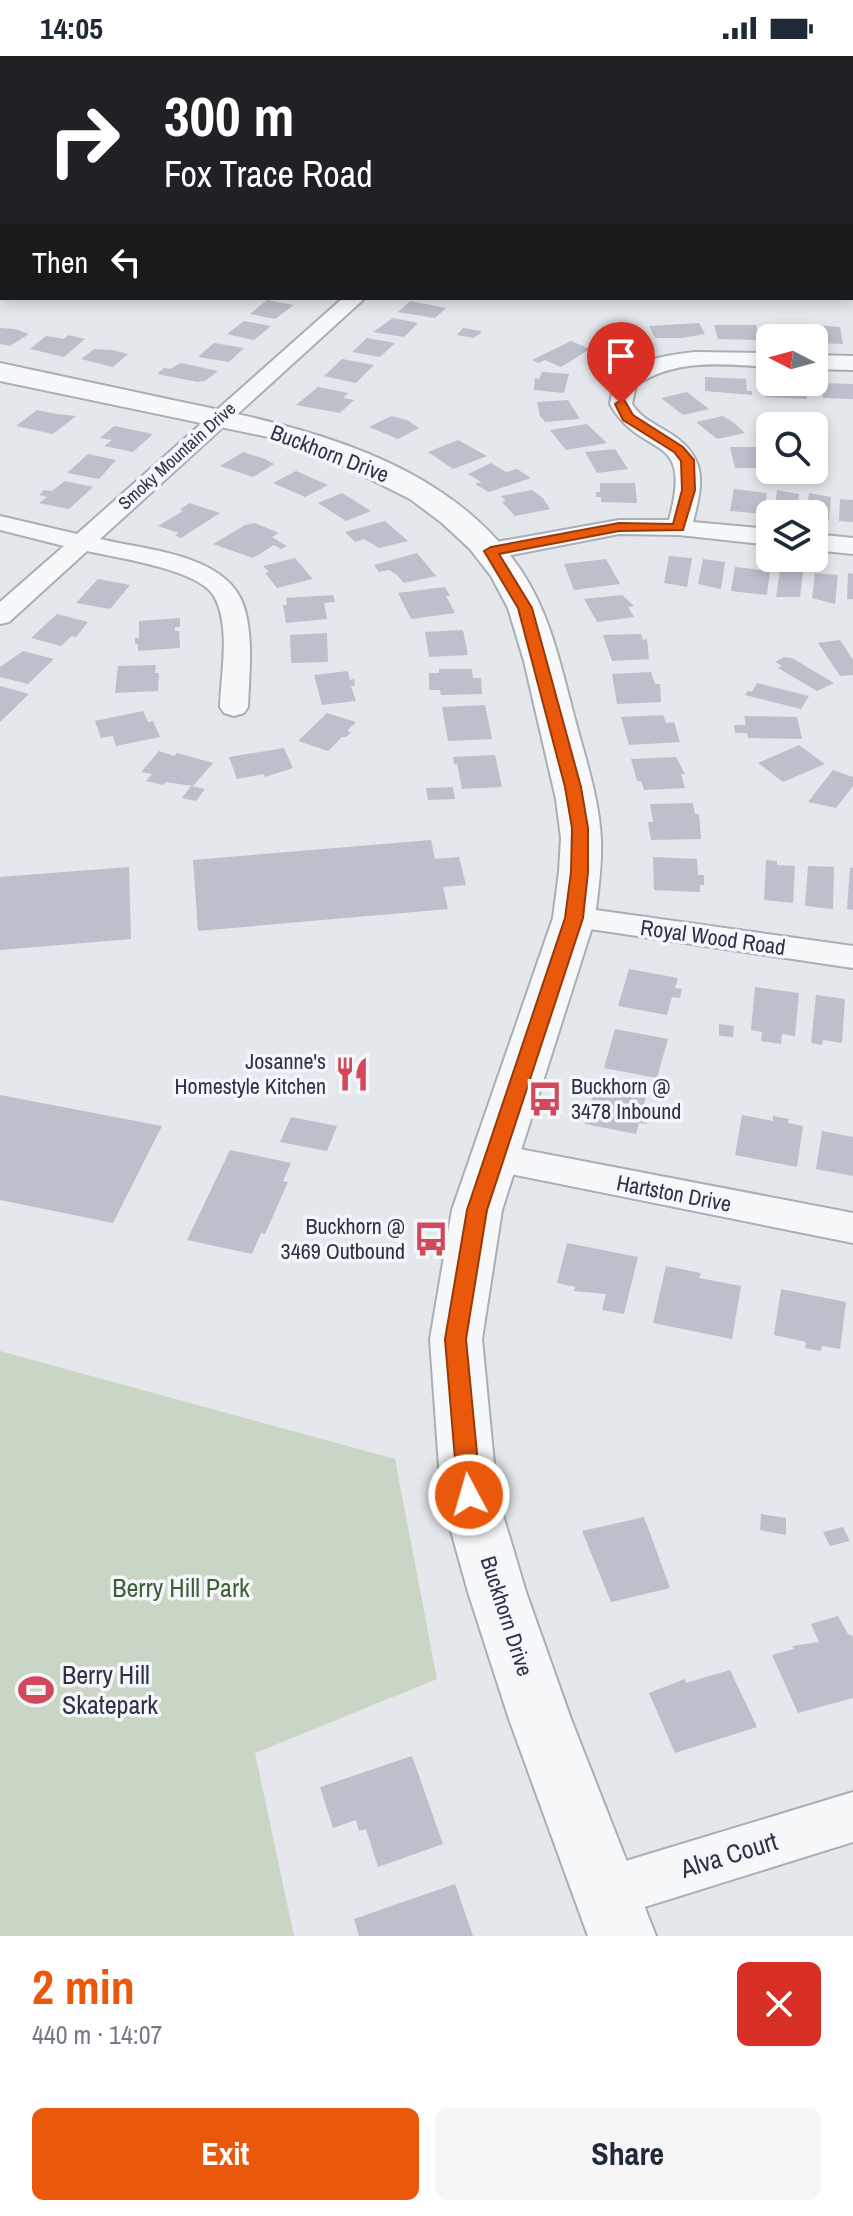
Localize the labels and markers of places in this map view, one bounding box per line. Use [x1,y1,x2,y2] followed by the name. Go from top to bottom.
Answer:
[587,322,655,404] pin
[175,1046,326,1101] place label: Josanne's Homestyle Kitchen
[333,1055,371,1093] restaurant icon: Josanne's Homestyle Kitchen
[571,1071,681,1126] place label: Buckhorn @ 3478 Inbound
[526,1080,564,1118] bus stop icon: Buckhorn @ 3478 Inbound
[281,1211,405,1266] place label: Buckhorn @ 3469 Outbound
[412,1220,450,1258] bus stop icon: Buckhorn @ 3469 Outbound
[62,1657,158,1722] place label: Berry Hill Skatepark
[17,1671,55,1709] sports icon: Berry Hill Skatepark

